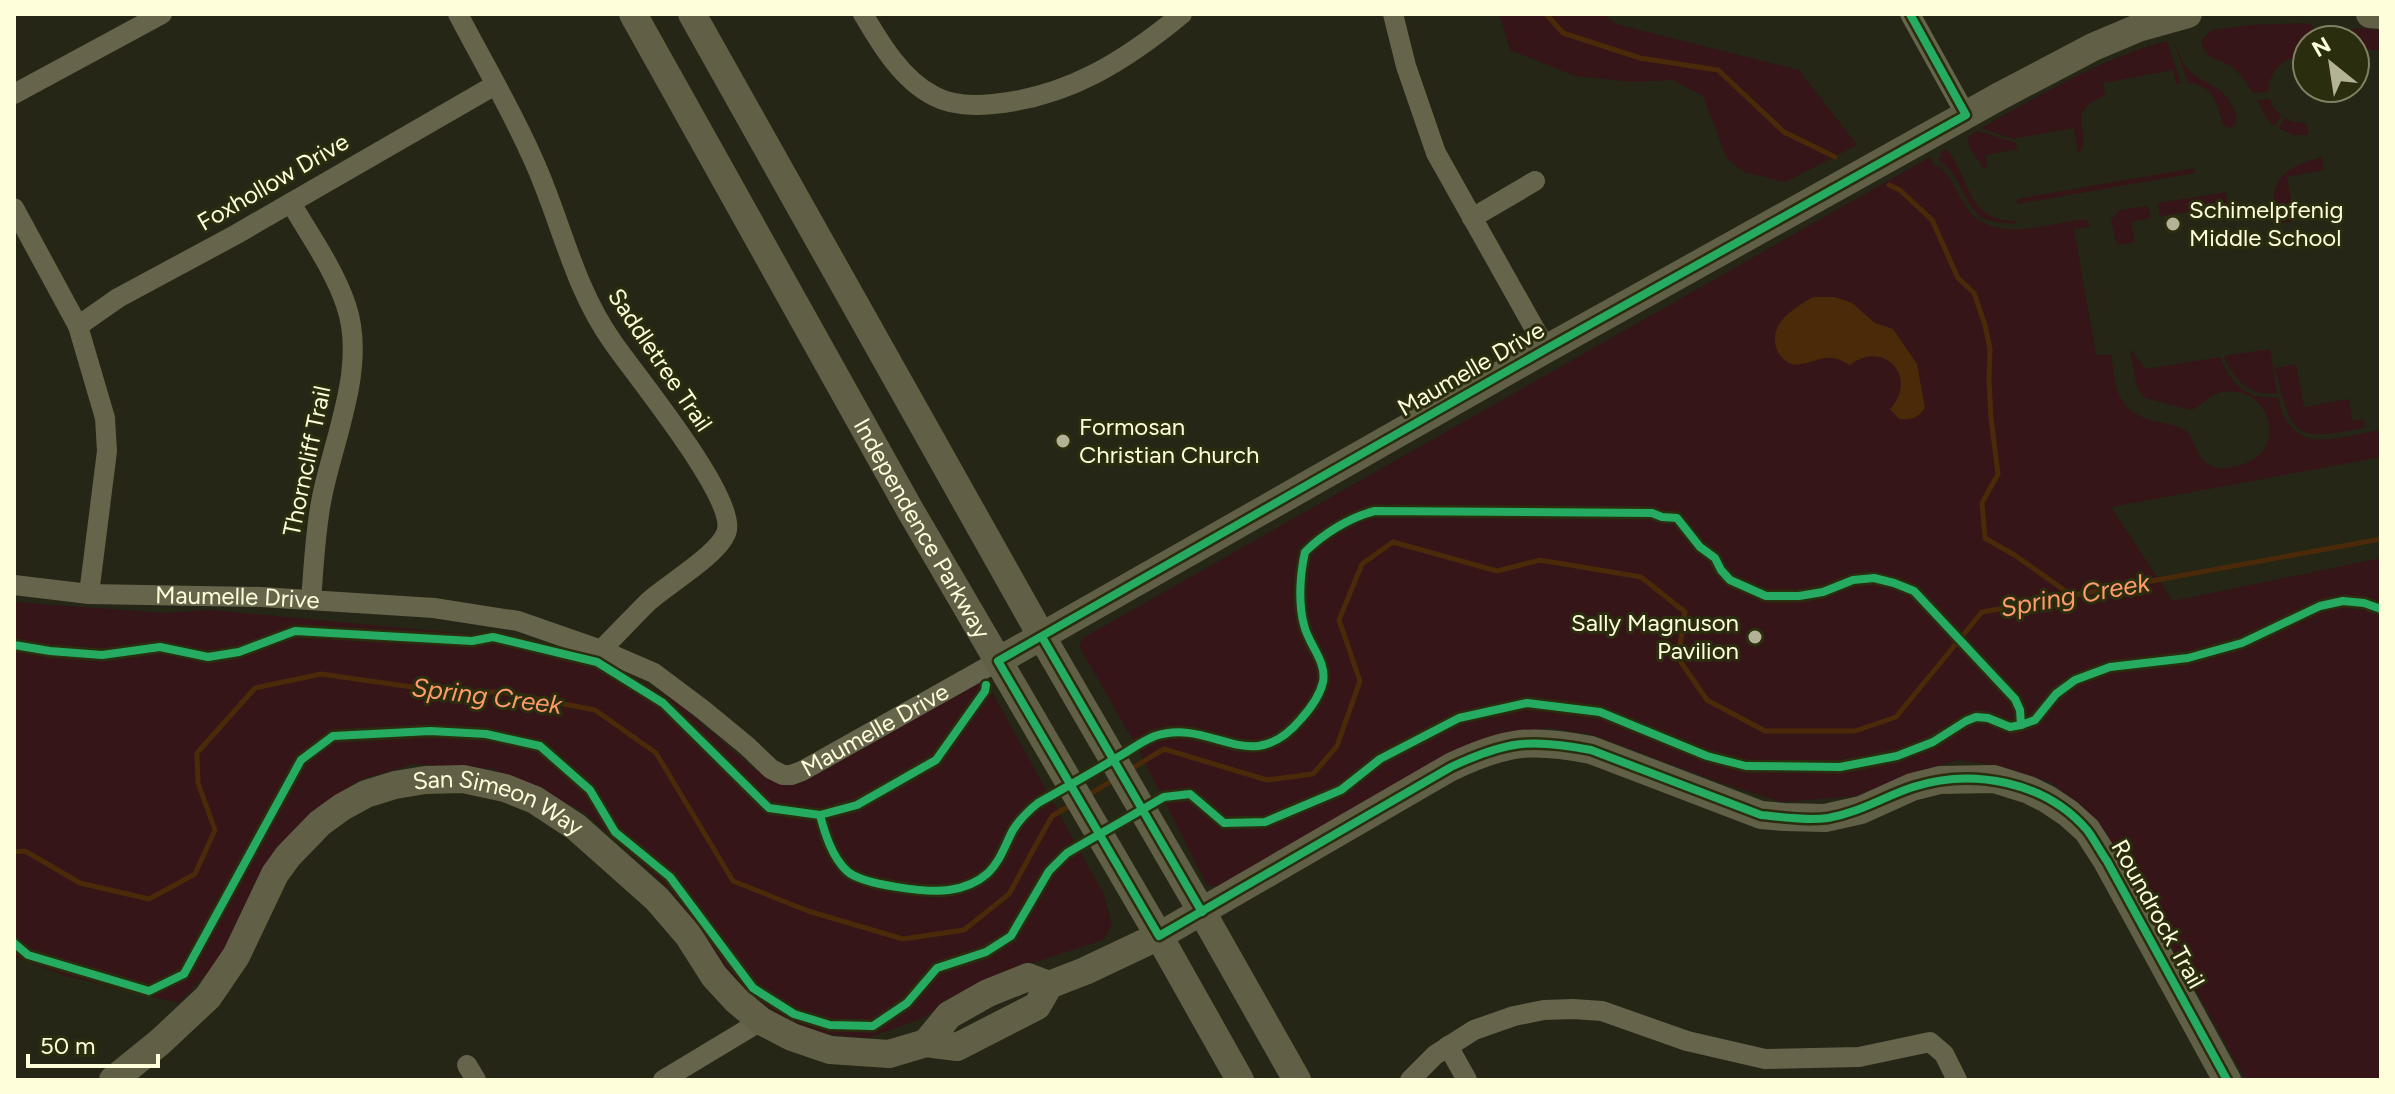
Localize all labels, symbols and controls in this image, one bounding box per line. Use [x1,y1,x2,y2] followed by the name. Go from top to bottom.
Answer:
[2291,24,2371,104] north arrow
[2307,31,2335,63] text: N
[192,127,354,237] street label: Foxhollow Drive
[2189,195,2344,252] place label: Schimelpfenig Middle School
[2164,215,2182,233] marker: Schimelpfenig Middle School
[602,283,719,437] street label: Saddletree Trail
[1392,315,1549,422] street label: Maumelle Drive
[276,383,337,539] street label: Thorncliff Trail
[1079,412,1259,469] place label: Formosan Christian Church
[848,413,997,644] street label: Independence Parkway
[1054,432,1072,450] marker: Formosan Christian Church
[1998,566,2154,624] water label: Spring Creek
[155,580,321,615] street label: Maumelle Drive
[1571,608,1739,665] place label: Sally Magnuson Pavilion
[1746,628,1764,646] marker: Sally Magnuson Pavilion
[410,671,565,721] water label: Spring Creek
[796,677,954,783] street label: Maumelle Drive
[410,764,589,842] street label: San Simeon Way
[2106,834,2211,993] street label: Roundrock Trail
[28,1018,158,1068] scale bar
[40,1031,96,1060] text: 50 m

